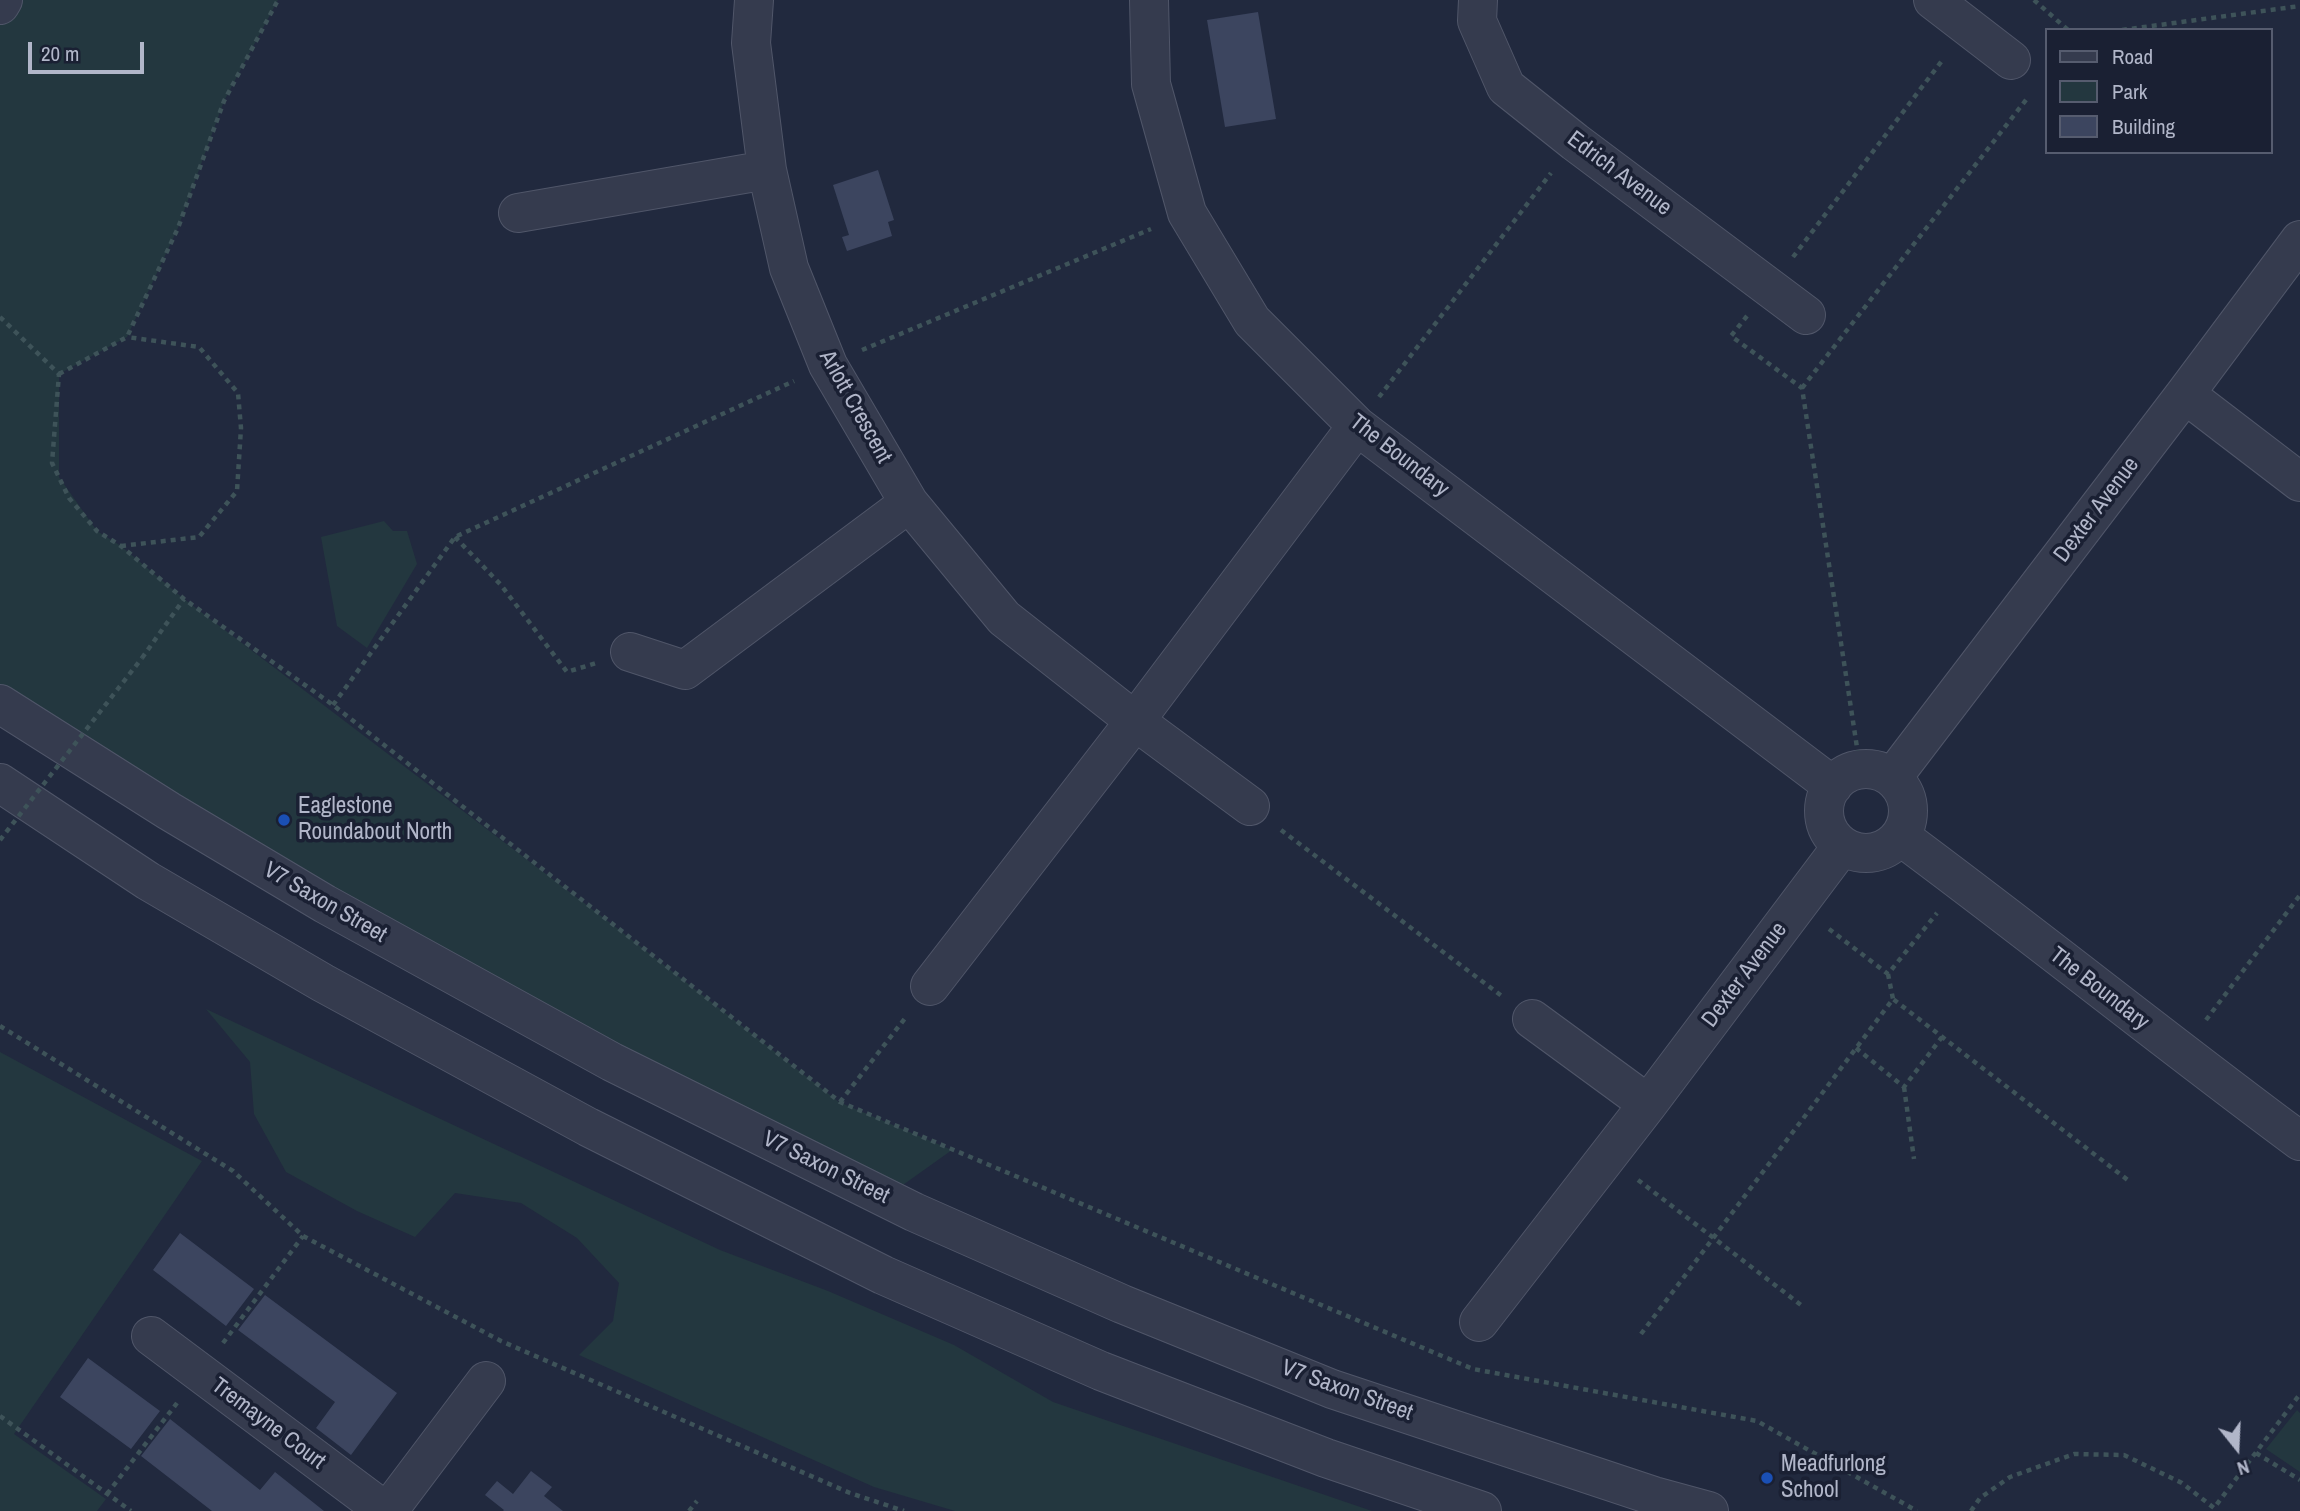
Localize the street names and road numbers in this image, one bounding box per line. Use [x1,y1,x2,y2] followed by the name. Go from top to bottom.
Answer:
[1561,126,1677,222] street label: Edrich Avenue
[813,346,897,468] street label: Arlott Crescent
[1344,409,1454,503] street label: The Boundary
[2049,452,2145,568] street label: Dexter Avenue
[259,857,391,949] street label: V7 Saxon Street
[1697,917,1793,1033] street label: Dexter Avenue
[2044,942,2154,1036] street label: The Boundary
[758,1125,894,1211] street label: V7 Saxon Street
[1278,1355,1416,1427] street label: V7 Saxon Street
[206,1372,330,1476] street label: Tremayne Court

